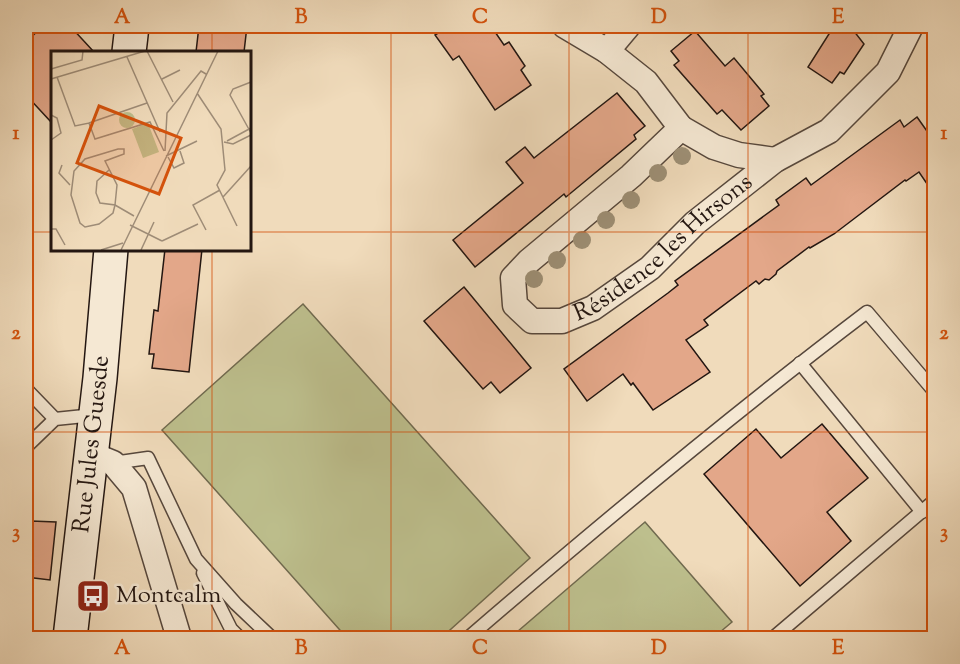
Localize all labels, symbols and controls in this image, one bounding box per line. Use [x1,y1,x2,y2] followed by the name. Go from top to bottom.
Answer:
[114,4,131,33] text: A
[295,4,308,33] text: B
[472,4,488,33] text: C
[651,4,667,33] text: D
[832,4,845,33] text: E
[51,51,250,250] inset map
[13,120,20,149] text: 1
[941,120,948,149] text: 1
[569,166,761,331] street label: Résidence les Hirsons
[11,320,21,349] text: 2
[939,320,949,349] text: 2
[65,354,119,535] street label: Rue Jules Guesde
[12,519,20,548] text: 3
[940,519,948,548] text: 3
[75,578,111,614] bus stop icon: Montcalm
[116,579,222,613] place label: Montcalm
[114,635,131,664] text: A
[295,635,308,664] text: B
[472,635,488,664] text: C
[651,635,667,664] text: D
[832,635,845,664] text: E

